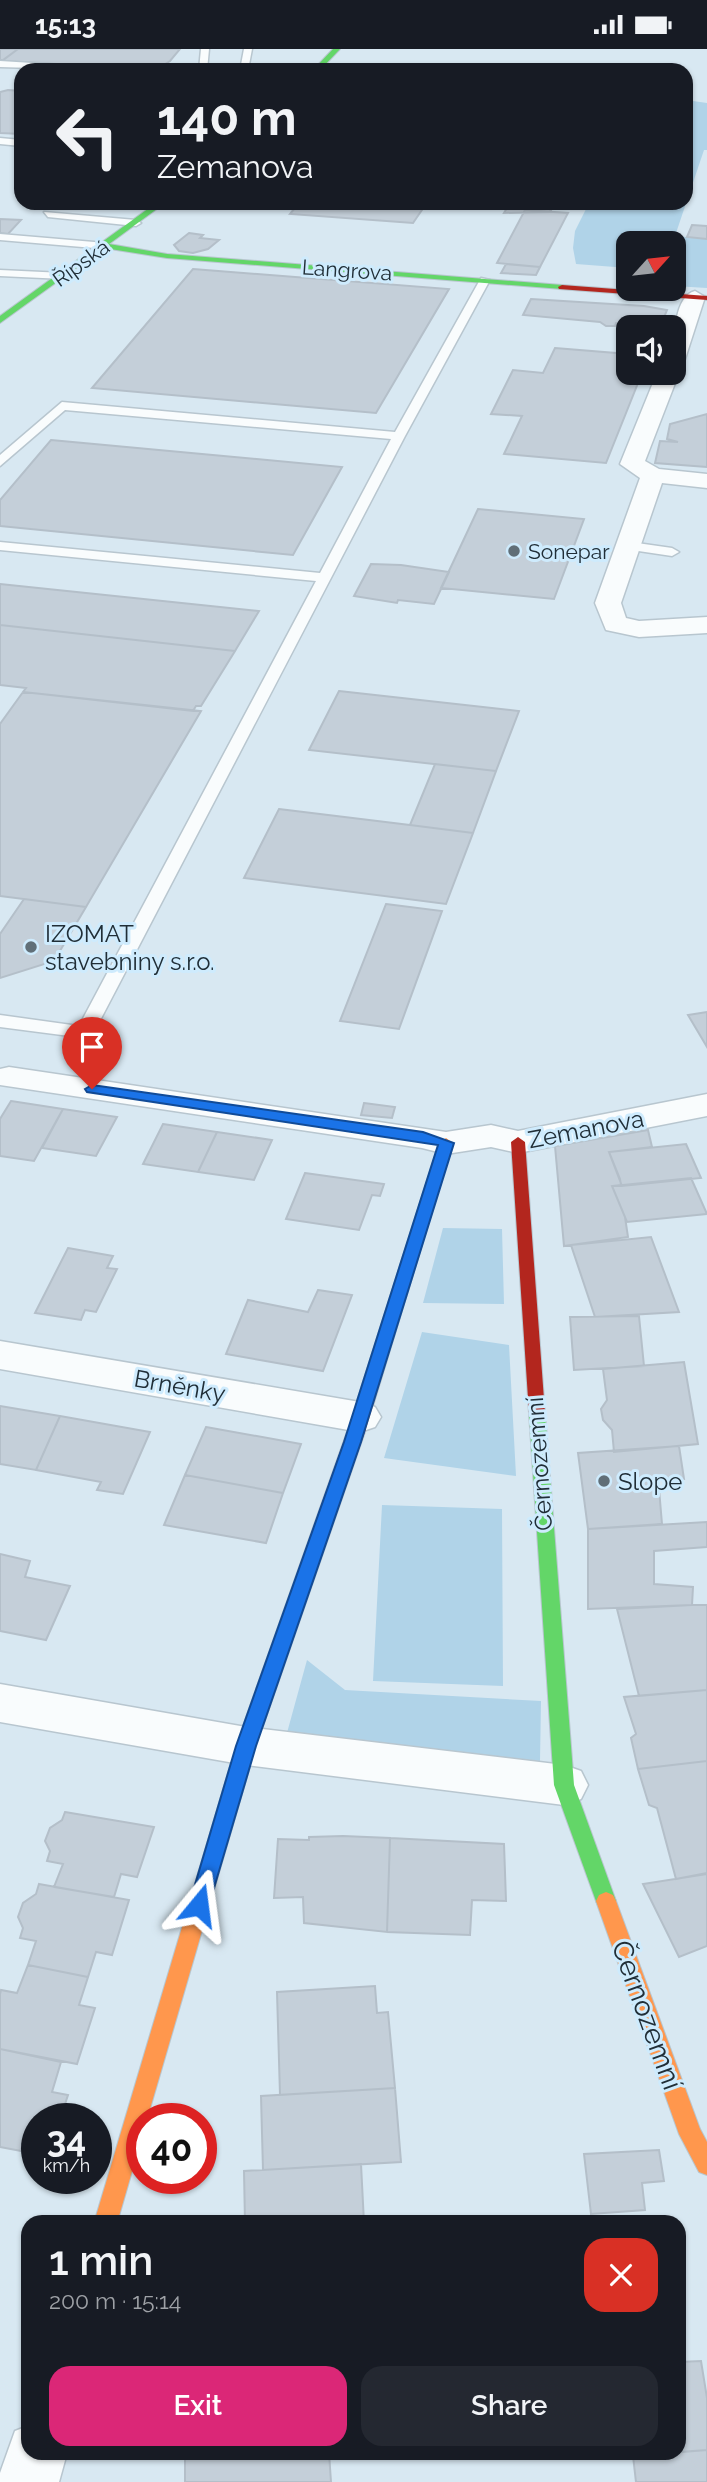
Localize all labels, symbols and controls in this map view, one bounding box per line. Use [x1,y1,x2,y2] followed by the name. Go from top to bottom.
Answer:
[35,10,96,40] text: 15:13
[157,89,297,146] text: 140 m
[42,91,133,182] icon: left
[157,148,313,185] text: Zemanova
[616,231,686,301] north arrow
[616,231,686,385] map controls
[48,234,114,292] street label: Řípská
[301,254,393,286] street label: Langrova
[616,315,686,385] button: sound
[528,539,610,564] place label: Sonepar
[506,543,522,559] marker: Sonepar
[45,919,215,976] place label: IZOMAT stavebniny s.r.o.
[23,939,39,955] marker: IZOMAT stavebniny s.r.o.
[62,1017,122,1089] pin
[73,1028,111,1066] icon: arrive
[526,1104,646,1154] street label: Zemanova
[132,1364,228,1408] street label: Brněnky
[520,1395,558,1532] street label: Černozemní
[618,1467,682,1496] place label: Slope
[596,1473,612,1489] marker: Slope
[162,1868,236,1942] position arrow
[605,1936,690,2095] street label: Černozemní
[126,2103,217,2194] speed limit sign: 40
[47,2119,86,2160] text: 34
[43,2155,90,2176] text: km/h
[49,2236,153,2285] text: 1 min
[584,2238,658,2312] button: close
[49,2287,181,2314] text: 200 m · 15:14
[49,2366,347,2446] button: Exit
[361,2366,658,2446] button: Share

